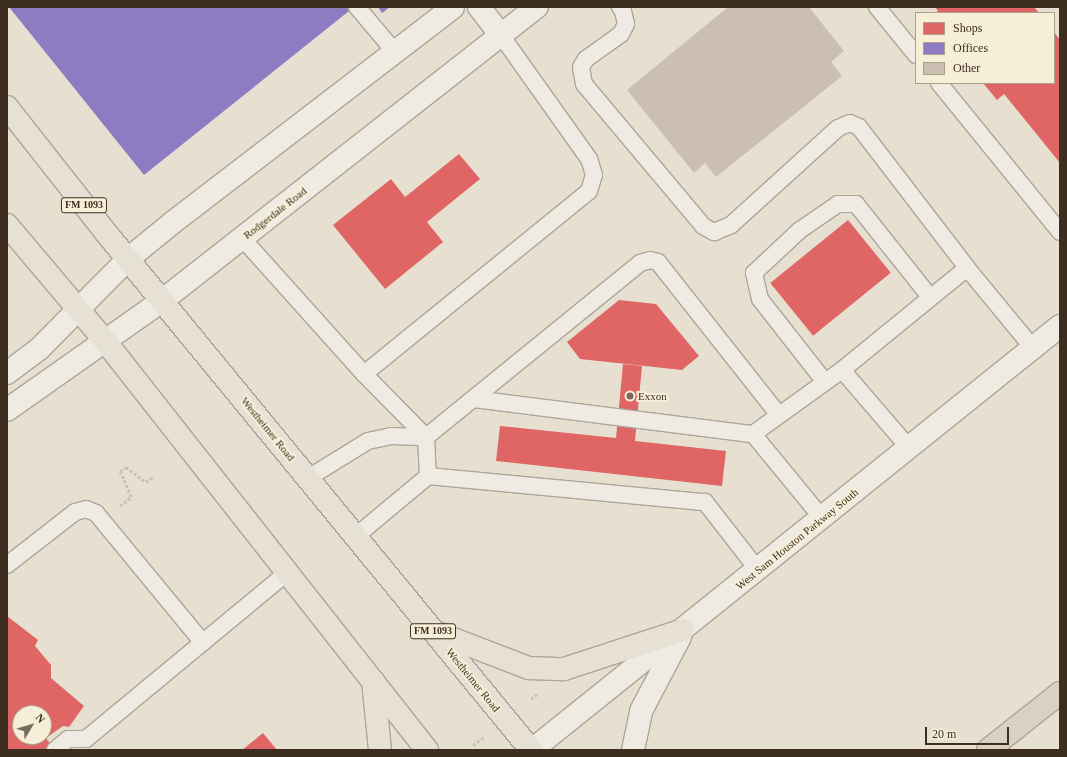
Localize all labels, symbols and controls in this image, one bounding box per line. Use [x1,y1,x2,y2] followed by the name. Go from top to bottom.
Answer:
[915,12,1055,84] legend
[953,21,982,35] text: Shops
[953,41,988,55] text: Offices
[953,61,980,75] text: Other
[241,184,309,242] street label: Rodgerdale Road
[60,197,108,213] road number: FM 1093
[638,389,667,403] place label: Exxon
[625,391,635,401] marker: Exxon
[238,394,298,464] street label: Westheimer Road
[733,486,861,592] street label: West Sam Houston Parkway South
[409,623,457,639] road number: FM 1093
[443,645,503,715] street label: Westheimer Road
[12,705,52,745] north arrow
[33,711,48,725] text: N
[927,719,1011,745] scale bar
[932,727,956,741] text: 20 m

